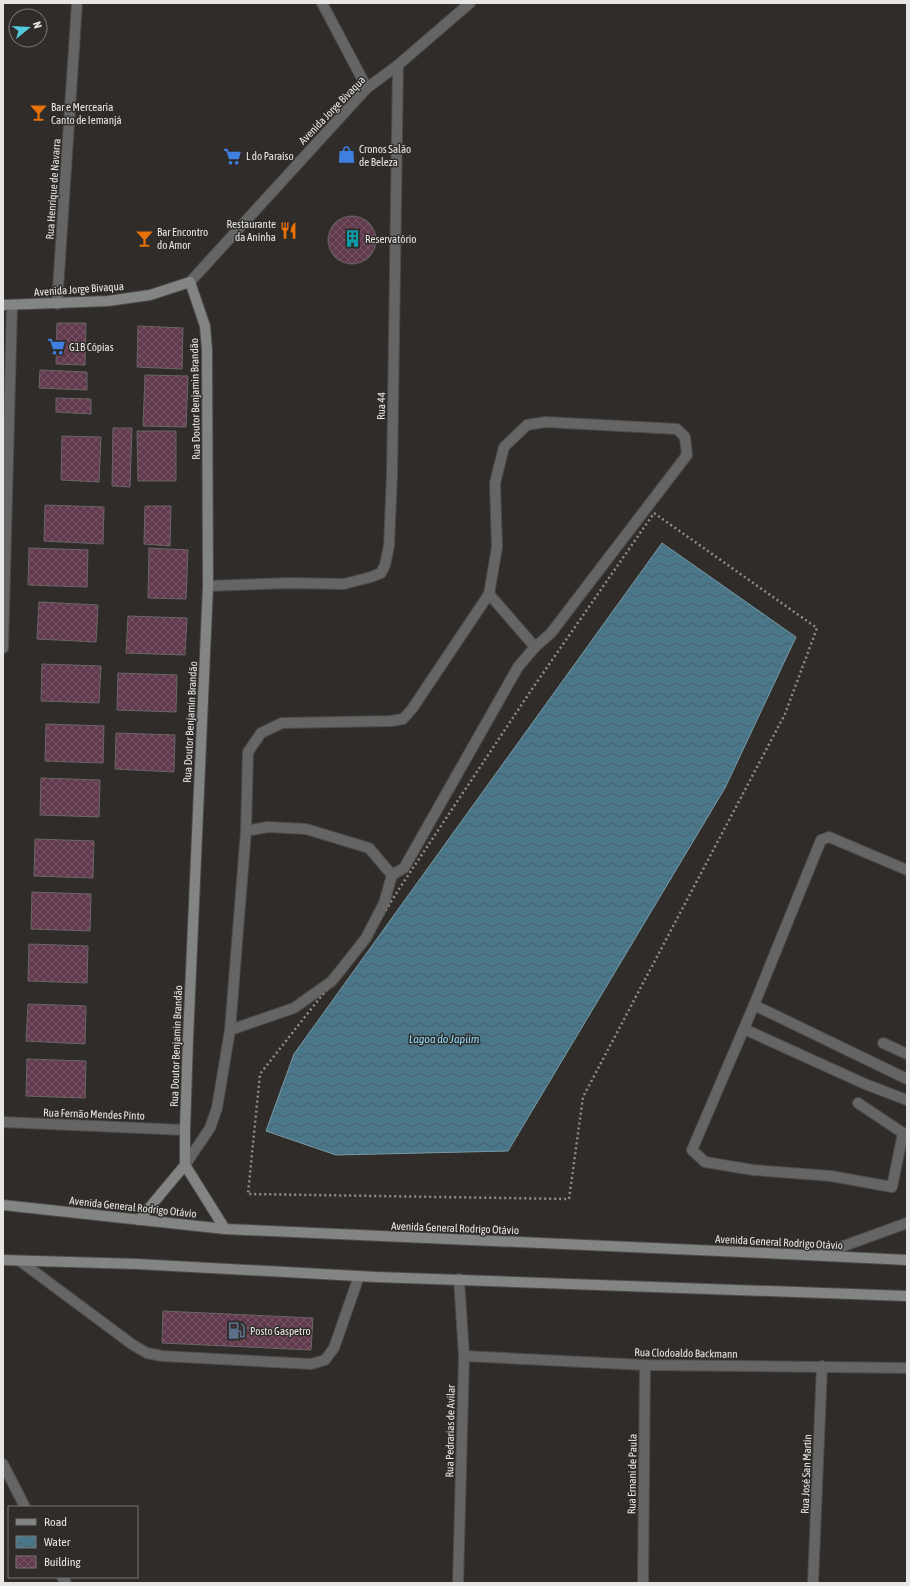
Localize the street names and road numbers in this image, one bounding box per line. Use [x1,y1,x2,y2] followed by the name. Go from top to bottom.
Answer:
[296,73,368,147] street label: Avenida Jorge Bivaqua
[43,138,63,240] street label: Rua Henrique de Navarra
[34,280,124,298] street label: Avenida Jorge Bivaqua
[188,338,202,460] street label: Rua Doutor Benjamin Brandão
[375,392,387,420] street label: Rua 44
[181,661,199,783] street label: Rua Doutor Benjamin Brandão
[168,985,184,1107] street label: Rua Doutor Benjamin Brandão
[43,1106,145,1122] street label: Rua Fernão Mendes Pinto
[69,1194,197,1220] street label: Avenida General Rodrigo Otávio
[391,1220,519,1236] street label: Avenida General Rodrigo Otávio
[715,1233,843,1251] street label: Avenida General Rodrigo Otávio
[634,1346,738,1360] street label: Rua Clodoaldo Backmann
[443,1384,457,1477] street label: Rua Pedrarias de Avilar
[625,1434,639,1514] street label: Rua Ernani de Paula
[799,1434,813,1514] street label: Rua José San Martin

